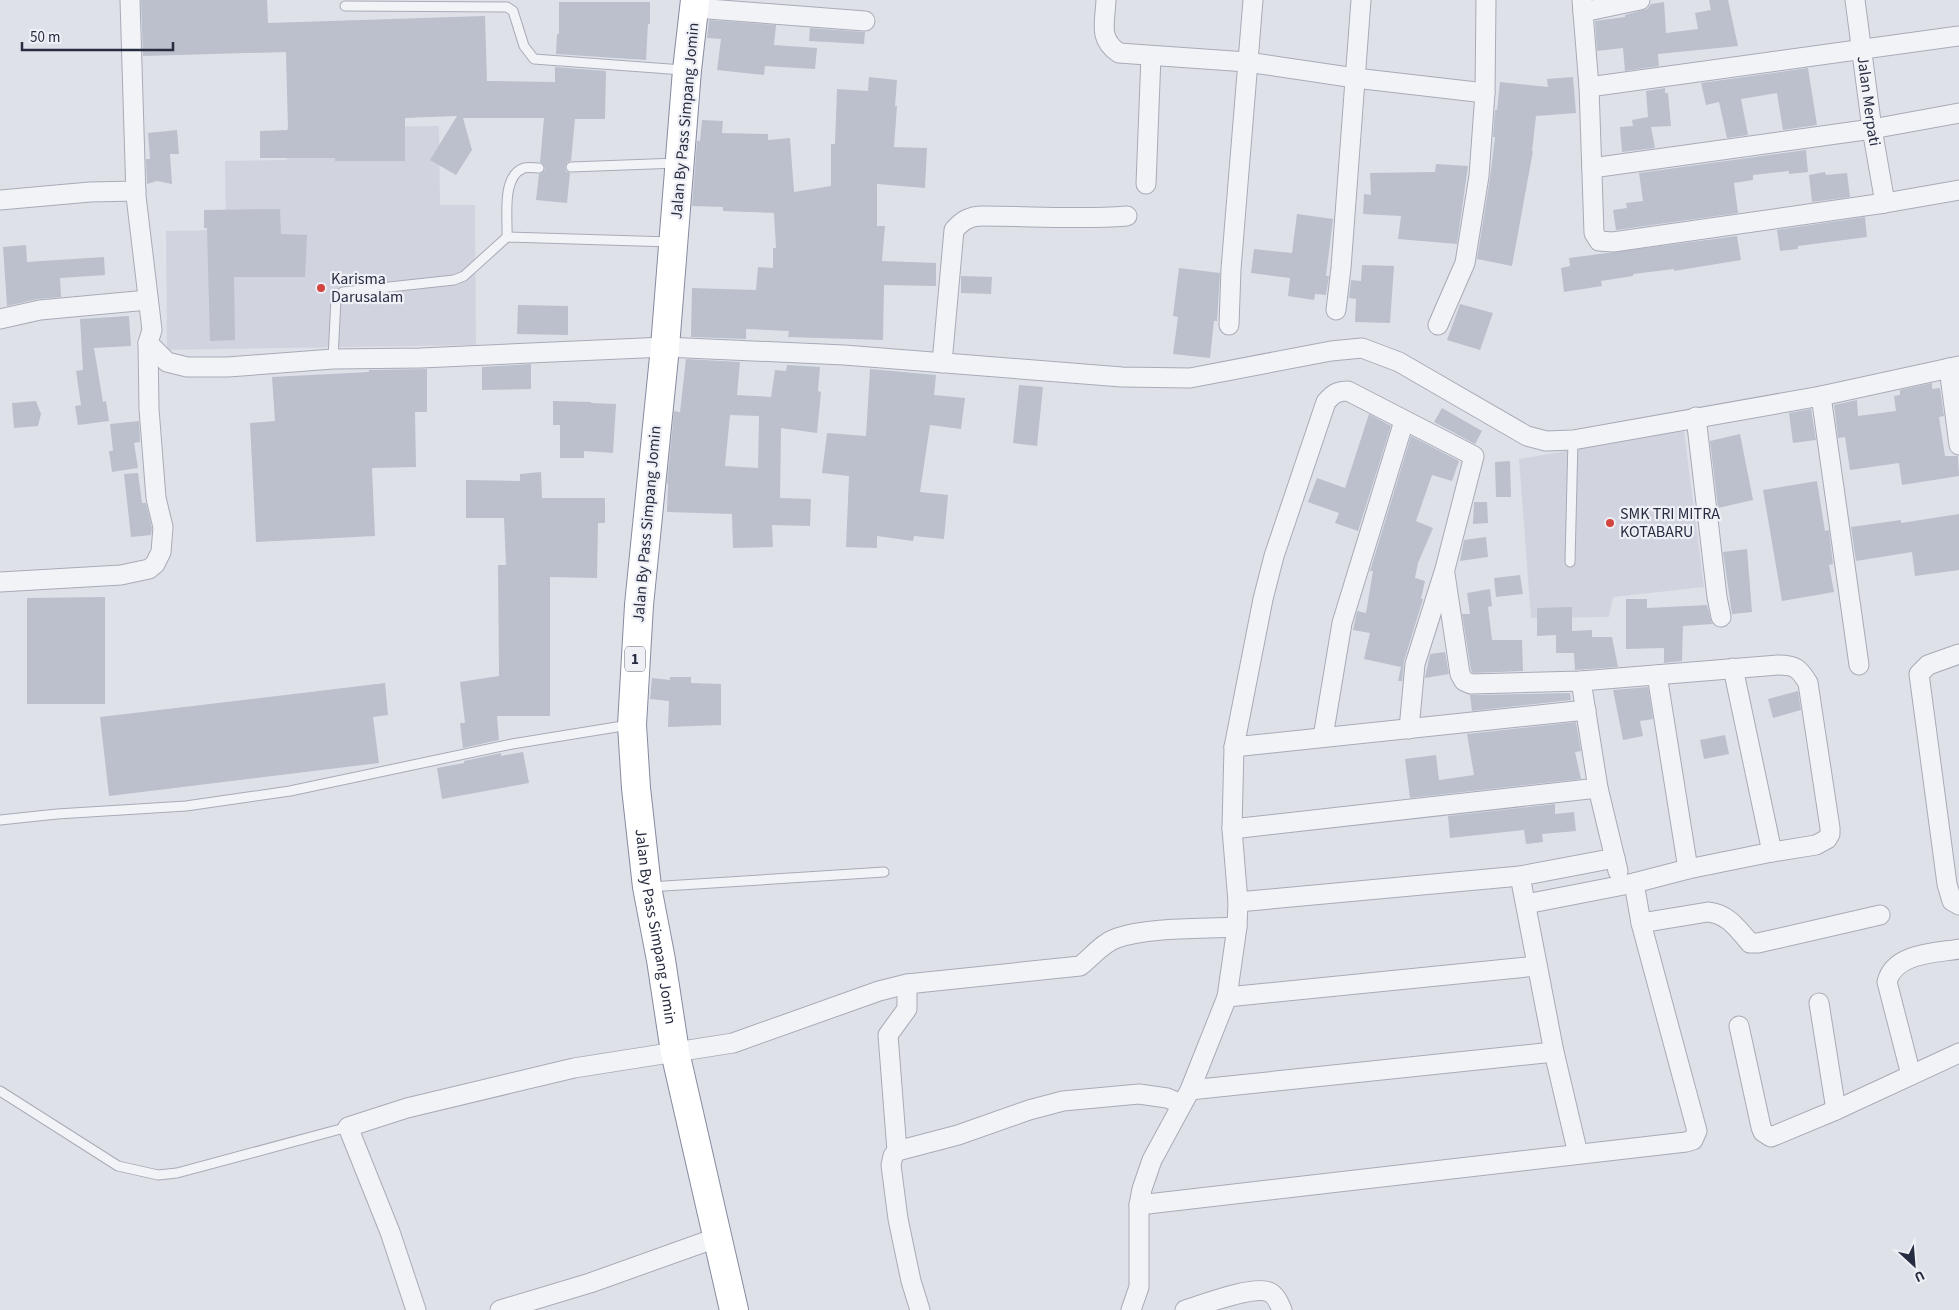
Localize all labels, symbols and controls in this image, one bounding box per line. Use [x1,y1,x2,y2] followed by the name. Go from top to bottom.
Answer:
[22,20,174,52] scale bar
[665,22,705,220] street label: Jalan By Pass Simpang Jomin
[30,27,60,48] text: 50 m
[1851,55,1886,148] street label: Jalan Merpati
[331,268,403,308] place label: Karisma Darusalam
[315,282,327,294] marker: Karisma Darusalam
[627,425,667,623] street label: Jalan By Pass Simpang Jomin
[1620,503,1720,543] place label: SMK TRI MITRA KOTABARU
[1604,517,1616,529] marker: SMK TRI MITRA KOTABARU
[625,646,645,672] road number: 1
[630,828,682,1026] street label: Jalan By Pass Simpang Jomin
[1889,1240,1939,1290] north arrow
[1911,1265,1928,1287] text: U

